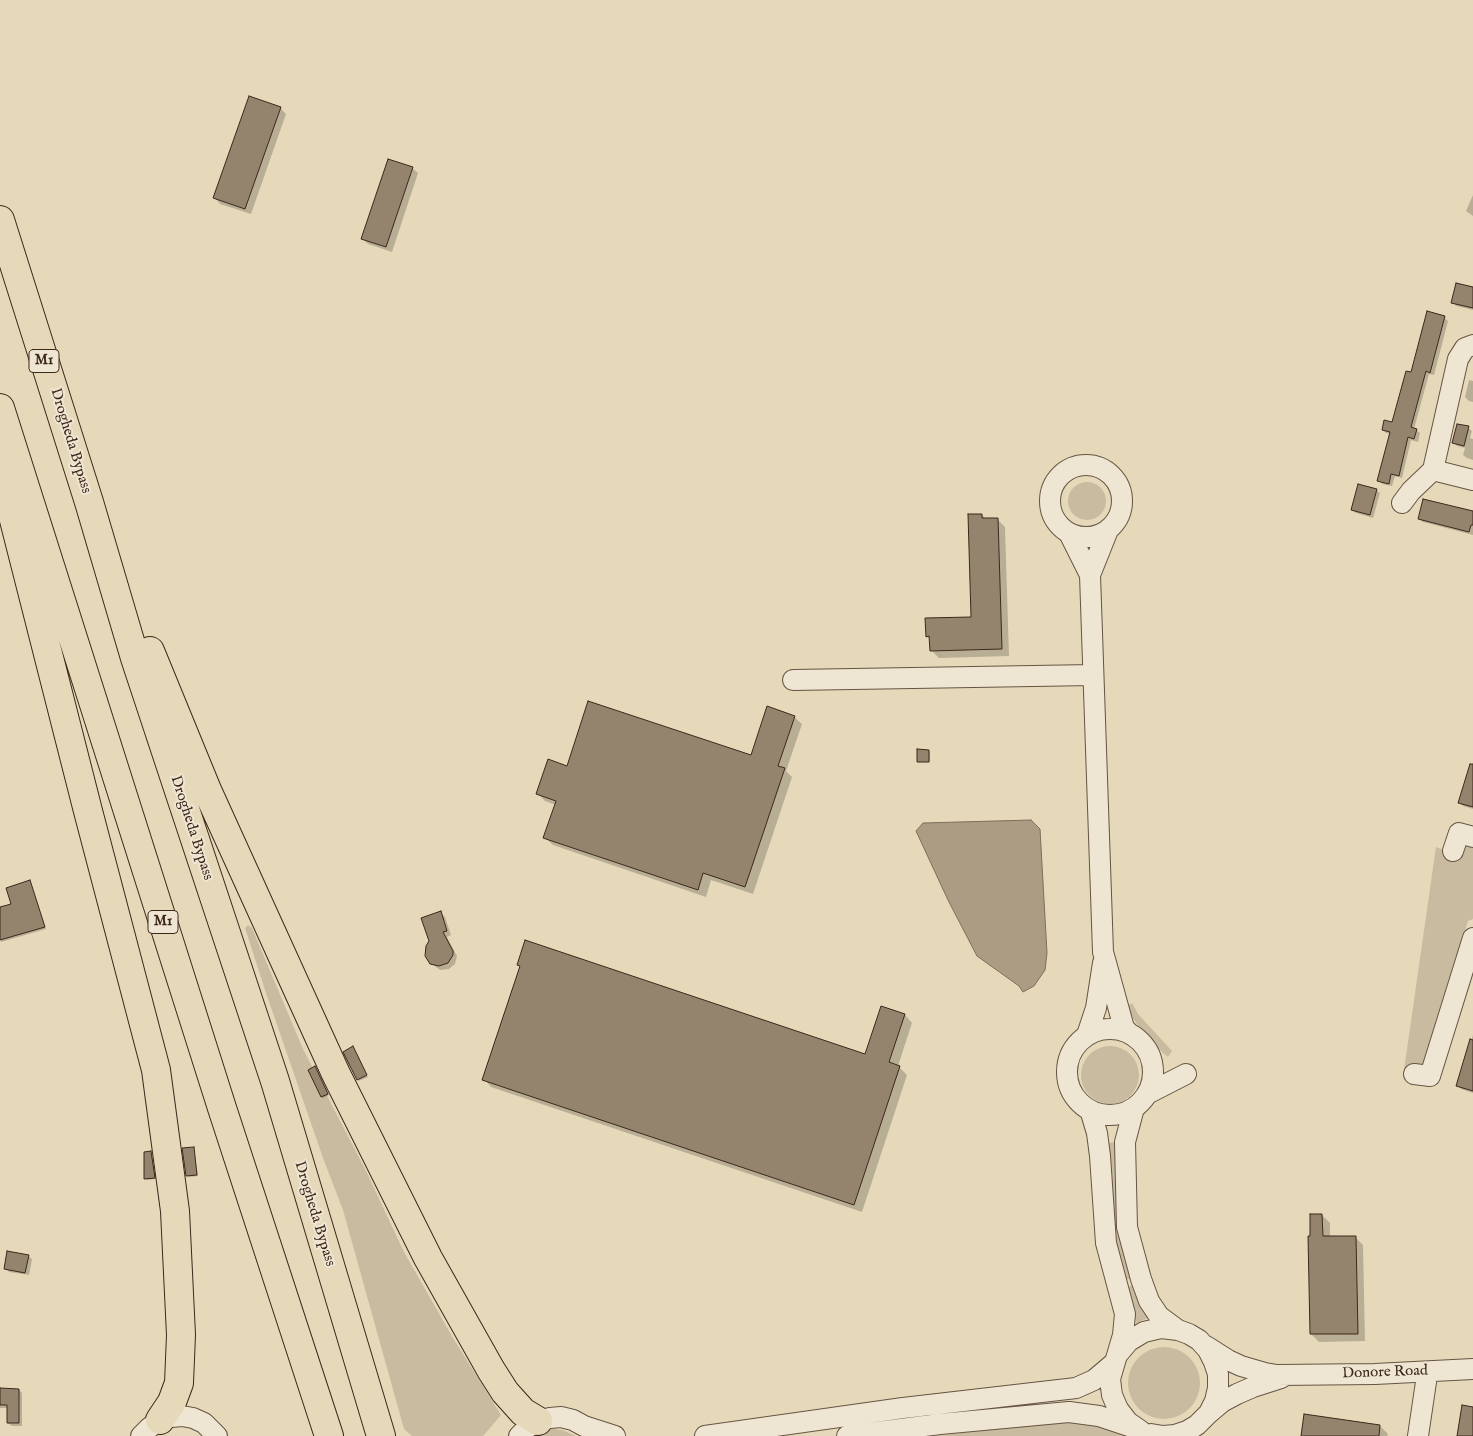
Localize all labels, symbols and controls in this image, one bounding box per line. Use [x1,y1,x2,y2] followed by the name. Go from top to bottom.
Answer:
[29,350,59,372] road number: M1
[45,386,95,496] street label: Drogheda Bypass
[166,773,216,883] street label: Drogheda Bypass
[148,910,178,934] road number: M1
[289,1159,339,1269] street label: Drogheda Bypass
[1342,1363,1428,1383] street label: Donore Road

